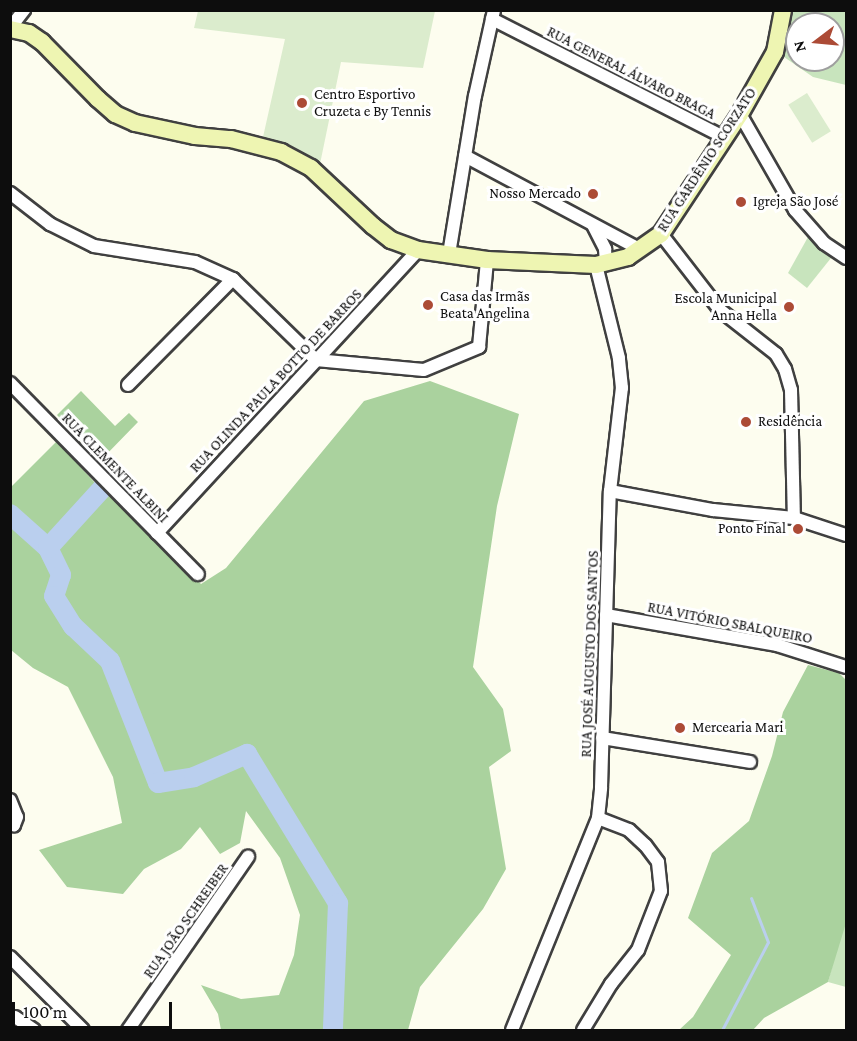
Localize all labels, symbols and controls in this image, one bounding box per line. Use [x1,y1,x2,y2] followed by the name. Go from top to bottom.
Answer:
[785,12,845,72] north arrow
[544,23,718,123] street label: RUA GENERAL ÁLVARO BRAGA
[789,39,809,54] text: N
[654,84,760,236] street label: RUA GARDÊNIO SCORZATO
[314,85,431,120] place label: Centro Esportivo Cruzeta e By Tennis
[295,96,309,110] marker: Centro Esportivo Cruzeta e By Tennis
[489,185,581,203] place label: Nosso Mercado
[586,187,600,201] marker: Nosso Mercado
[753,193,838,211] place label: Igreja São José
[734,195,748,209] marker: Igreja São José
[186,286,366,476] street label: RUA OLINDA PAULA BOTTO DE BARROS
[440,287,530,322] place label: Casa das Irmãs Beata Angelina
[674,289,777,324] place label: Escola Municipal Anna Hella
[421,298,435,312] marker: Casa das Irmãs Beata Angelina
[782,300,796,314] marker: Escola Municipal Anna Hella
[58,409,172,527] street label: RUA CLEMENTE ALBINI
[758,413,822,431] place label: Residência
[739,415,753,429] marker: Residência
[718,520,786,538] place label: Ponto Final
[791,522,805,536] marker: Ponto Final
[577,550,603,758] street label: RUA JOSÉ AUGUSTO DOS SANTOS
[646,598,814,648] street label: RUA VITÓRIO SBALQUEIRO
[692,719,783,737] place label: Mercearia Mari
[673,721,687,735] marker: Mercearia Mari
[140,860,232,982] street label: RUA JOÃO SCHREIBER
[15,990,176,1028] scale bar
[23,1002,67,1022] text: 100 m

